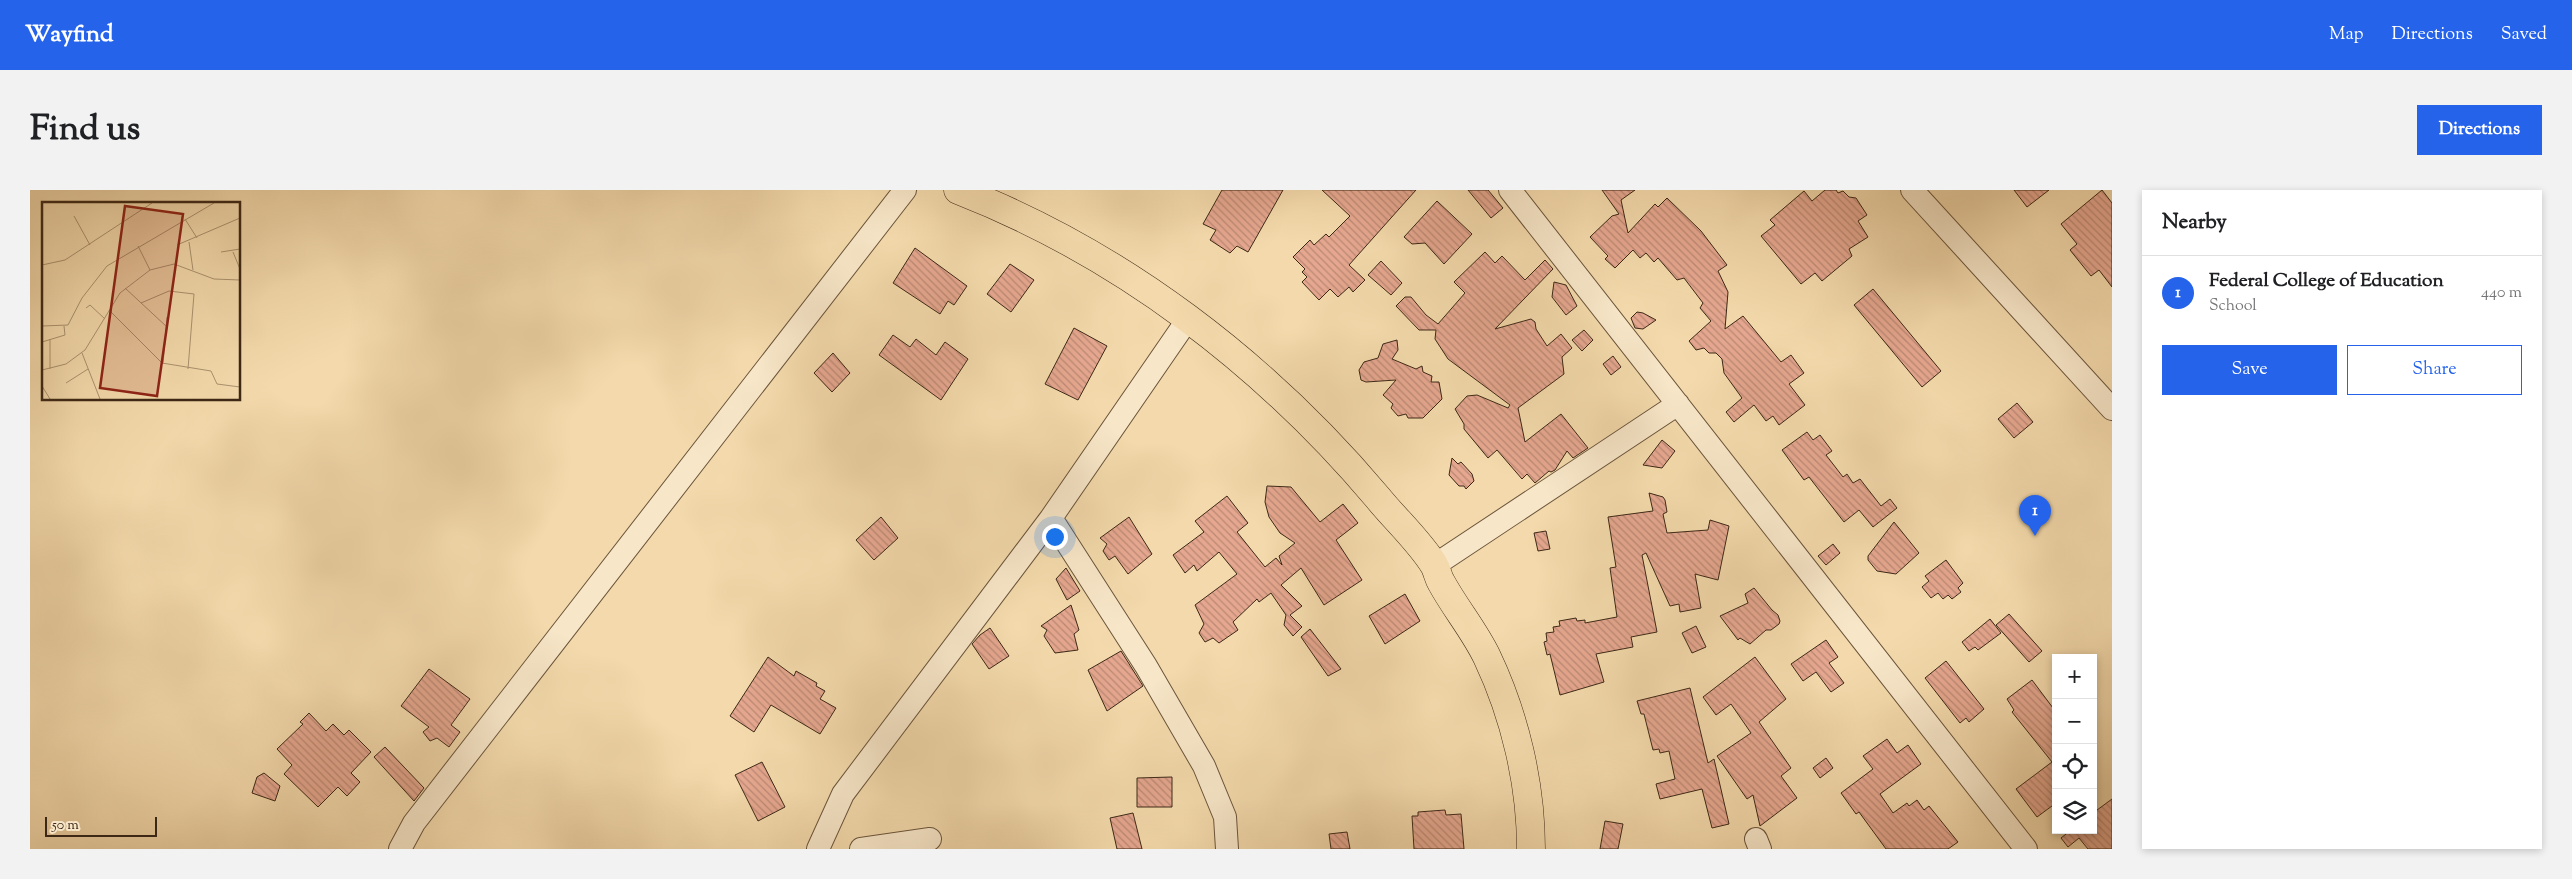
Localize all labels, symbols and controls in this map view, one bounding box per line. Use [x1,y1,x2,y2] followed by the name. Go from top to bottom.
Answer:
[25,18,113,52] text: Wayfind
[2329,22,2364,48] text: Map
[2392,22,2473,48] text: Directions
[2501,22,2547,48] text: Saved
[30,105,140,156] text: Find us
[2417,105,2542,155] button: Directions
[42,202,240,400] inset map
[2162,208,2227,238] text: Nearby
[2209,268,2444,295] text: Federal College of Education
[2175,282,2181,305] text: 1
[2481,282,2522,305] text: 440 m
[2209,295,2257,318] text: School
[2162,345,2337,395] button: Save
[2347,345,2522,395] button: Share
[2019,495,2051,536] pin: 1
[1042,524,1068,550] your location
[2052,654,2097,834] map controls
[2052,654,2097,699] button: +
[2052,699,2097,744] button: −
[2052,744,2097,789] button: locate
[2052,789,2097,834] button: layers
[45,814,158,837] scale bar
[52,816,79,836] text: 50 m

